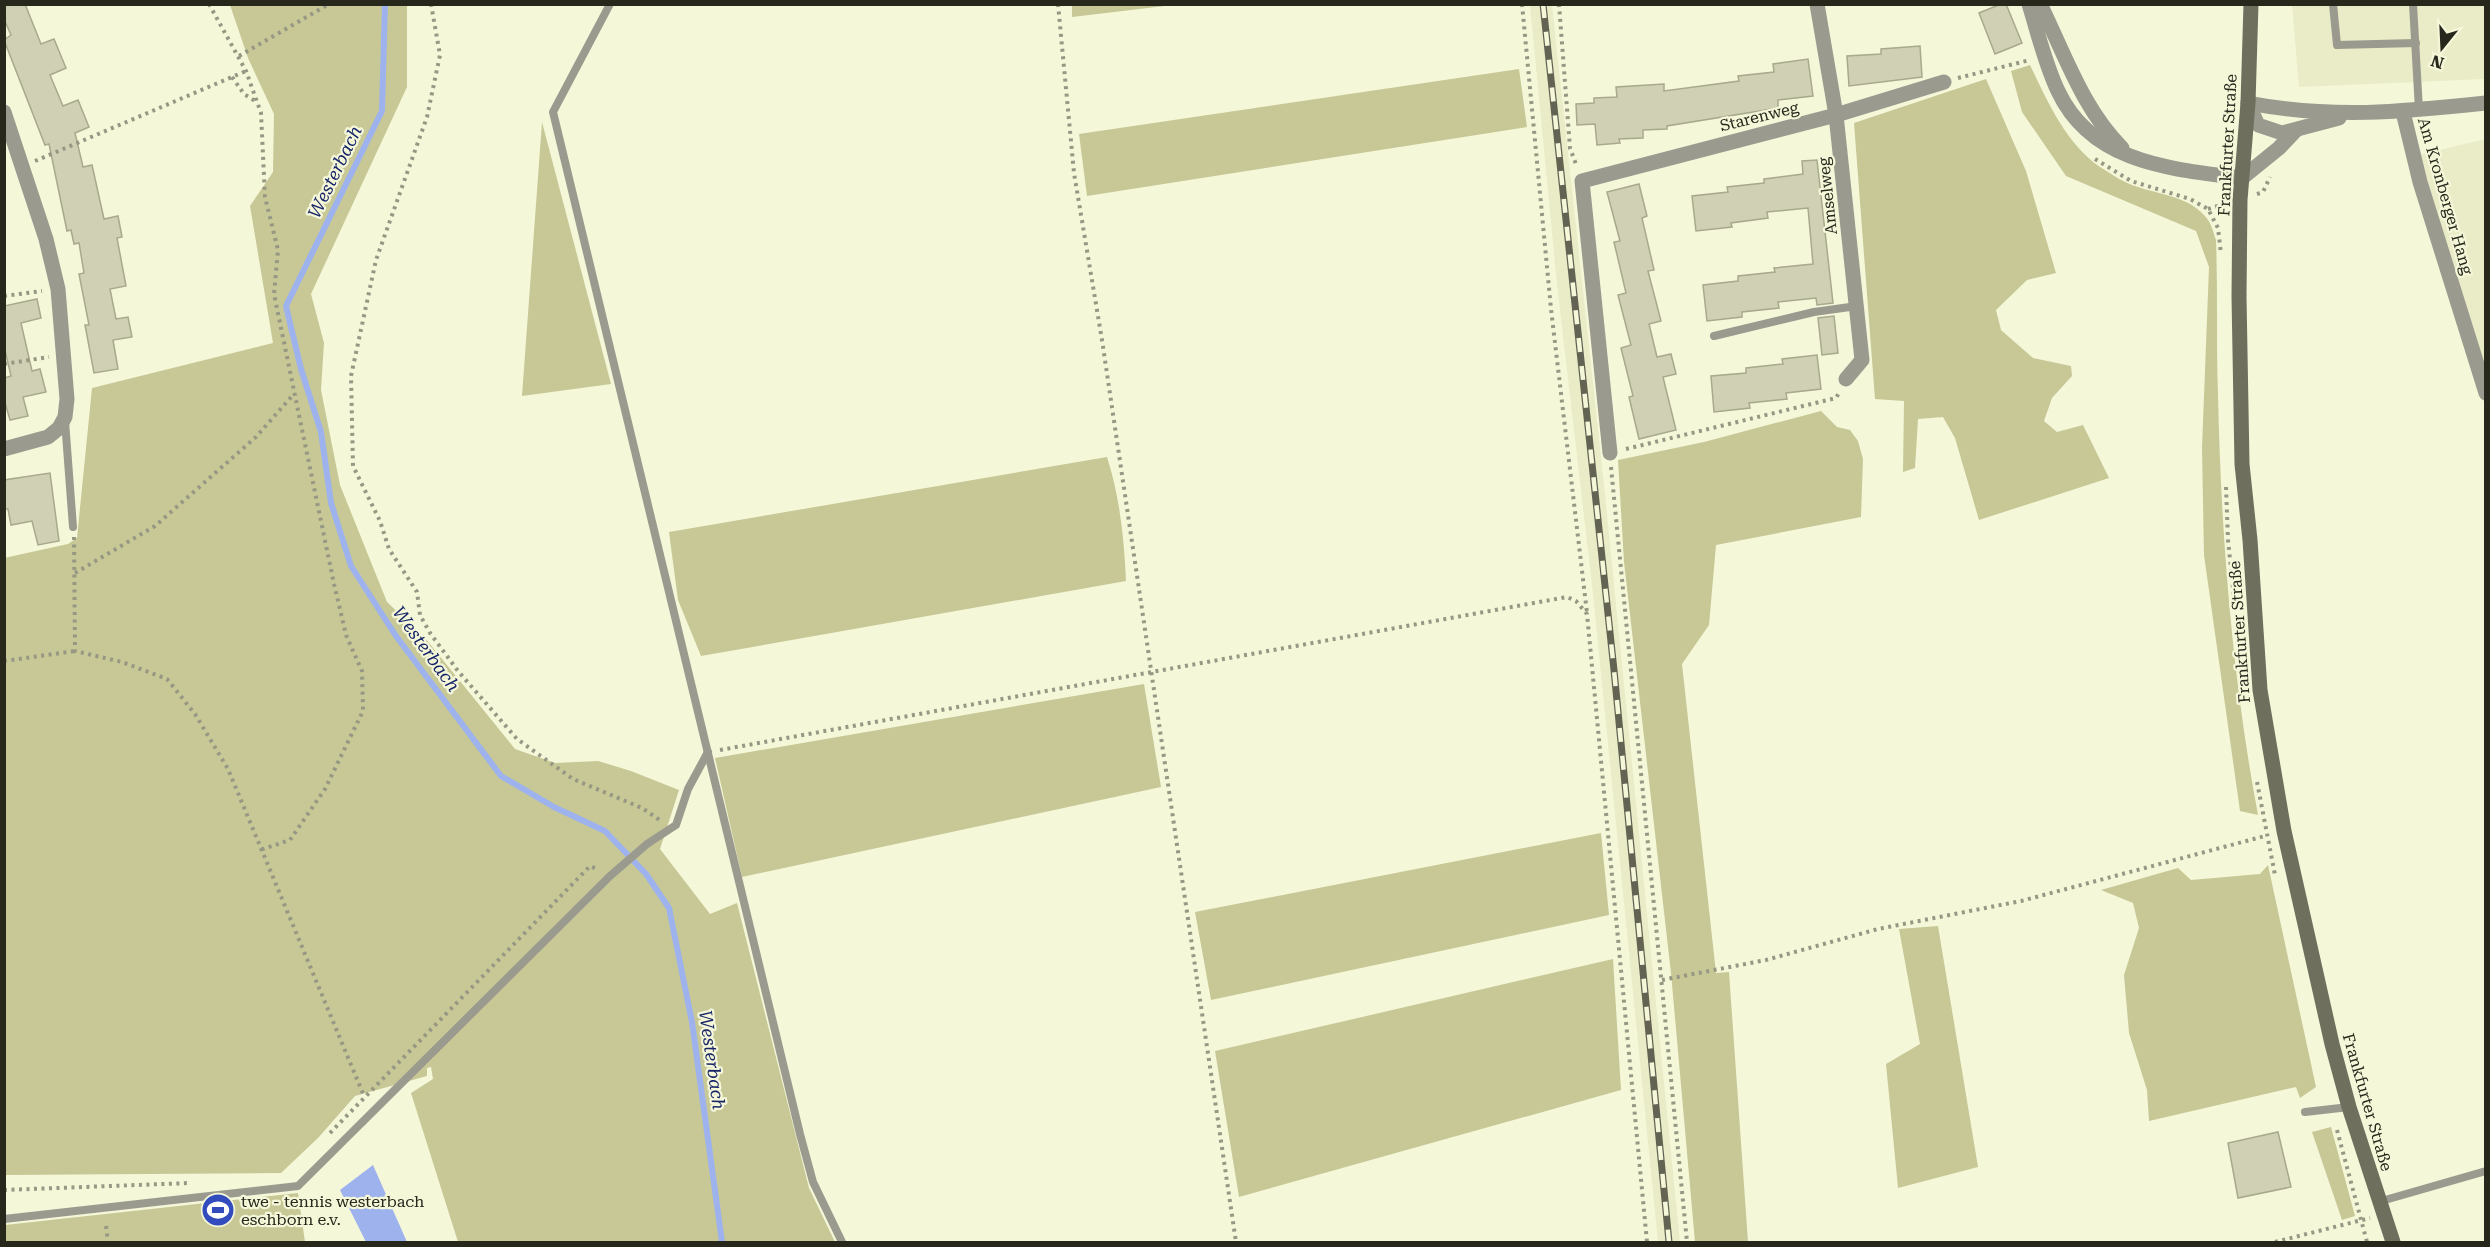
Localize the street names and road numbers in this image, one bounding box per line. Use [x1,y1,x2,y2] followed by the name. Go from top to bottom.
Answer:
[2214,73,2241,217] street label: Frankfurter Straße
[1718,97,1801,135] street label: Starenweg
[2414,115,2477,278] street label: Am Kronberger Hang
[1814,155,1841,236] street label: Amselweg
[2225,560,2254,704] street label: Frankfurter Straße
[2339,1031,2396,1173] street label: Frankfurter Straße

